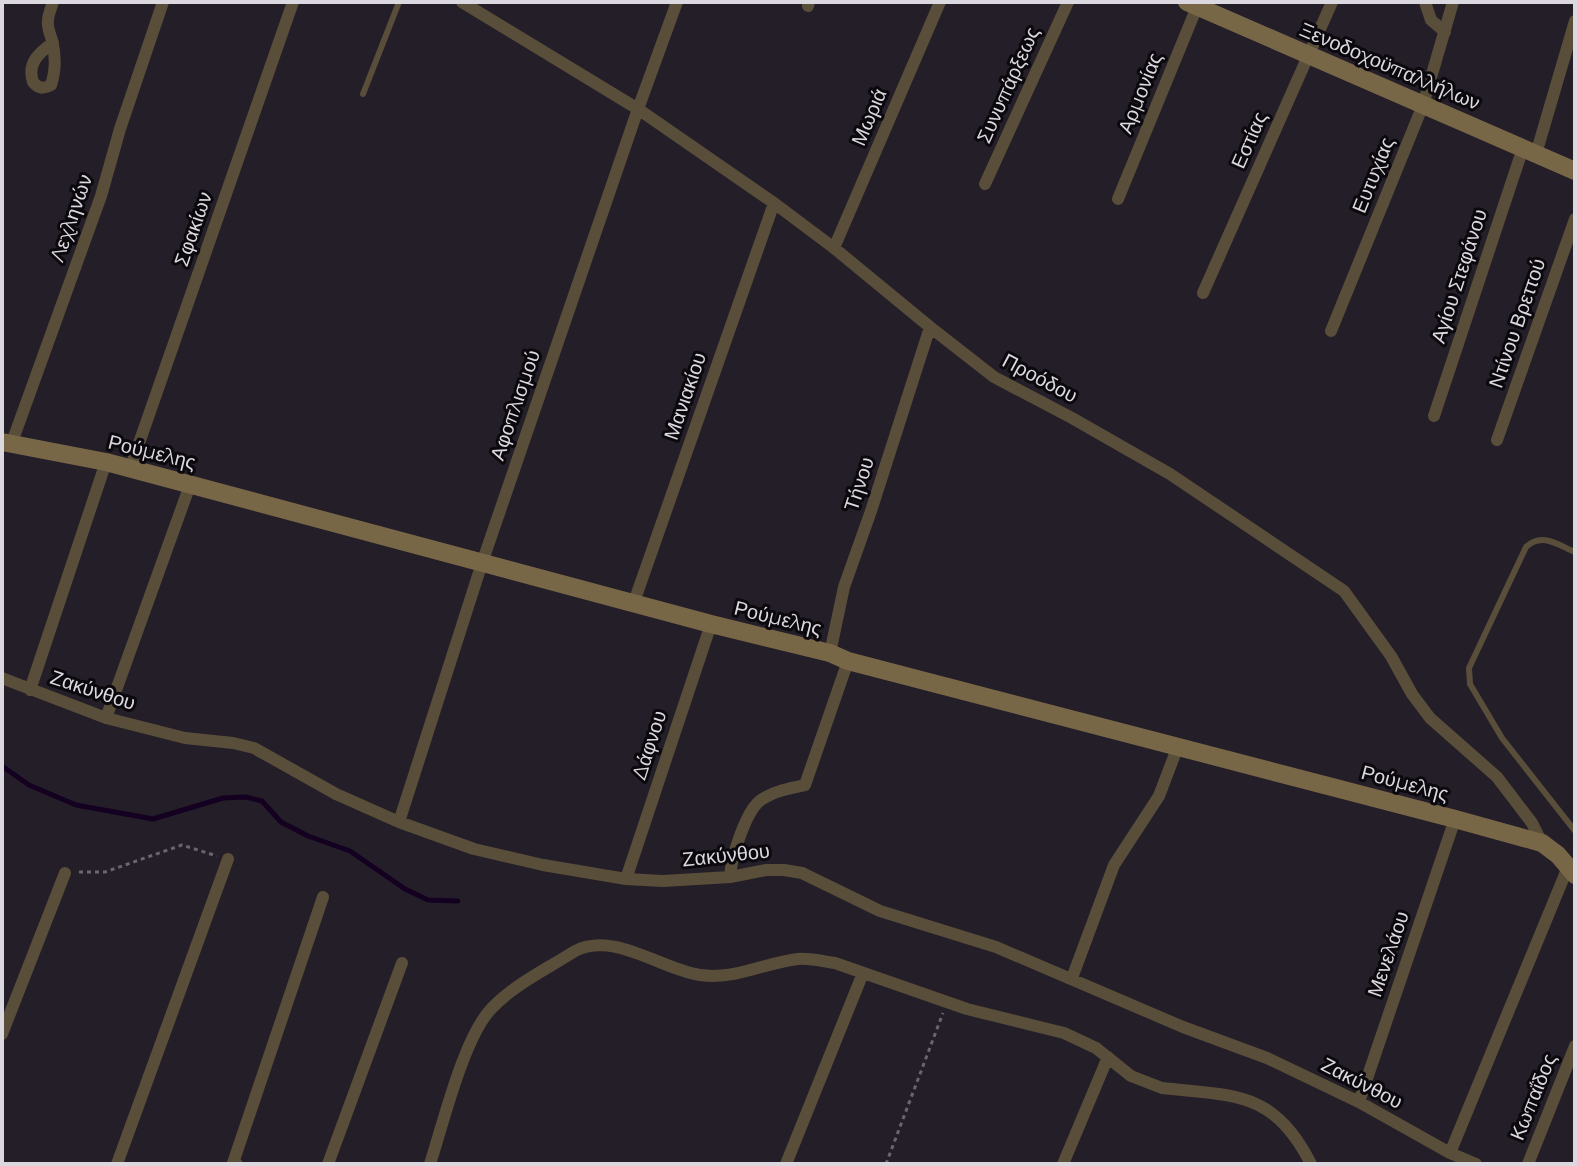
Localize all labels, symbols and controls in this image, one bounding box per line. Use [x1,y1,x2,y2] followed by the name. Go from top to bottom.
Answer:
[1296,17,1484,115] street label: Ξενοδοχοϋπαλλήλων
[972,23,1044,147] street label: Συνυπάρξεως
[1113,49,1167,137] street label: Αρμονίας
[846,85,892,149] street label: Μωριά
[1226,108,1272,172] street label: Εστίας
[1347,133,1399,216] street label: Ευτυχίας
[45,171,97,265] street label: Λεχληνών
[169,189,217,269] street label: Σφακίων
[1426,206,1492,346] street label: Αγίου Στεφάνου
[1484,255,1550,391] street label: Ντίνου Βρεττού
[485,347,545,463] street label: Αφοπλισμού
[998,348,1082,408] street label: Προόδου
[659,349,711,443] street label: Μανιακίου
[106,430,199,475] street label: Ρούμελης
[839,454,879,514] street label: Τήνου
[732,596,825,641] street label: Ρούμελης
[47,665,139,715] street label: Ζακύνθου
[627,708,671,782] street label: Δάφνου
[1359,760,1452,806] street label: Ρούμελης
[681,838,771,872] street label: Ζακύνθου
[1362,908,1414,1000] street label: Μενελάου
[1505,1050,1561,1144] street label: Κωπαΐδος
[1317,1052,1407,1114] street label: Ζακύνθου

